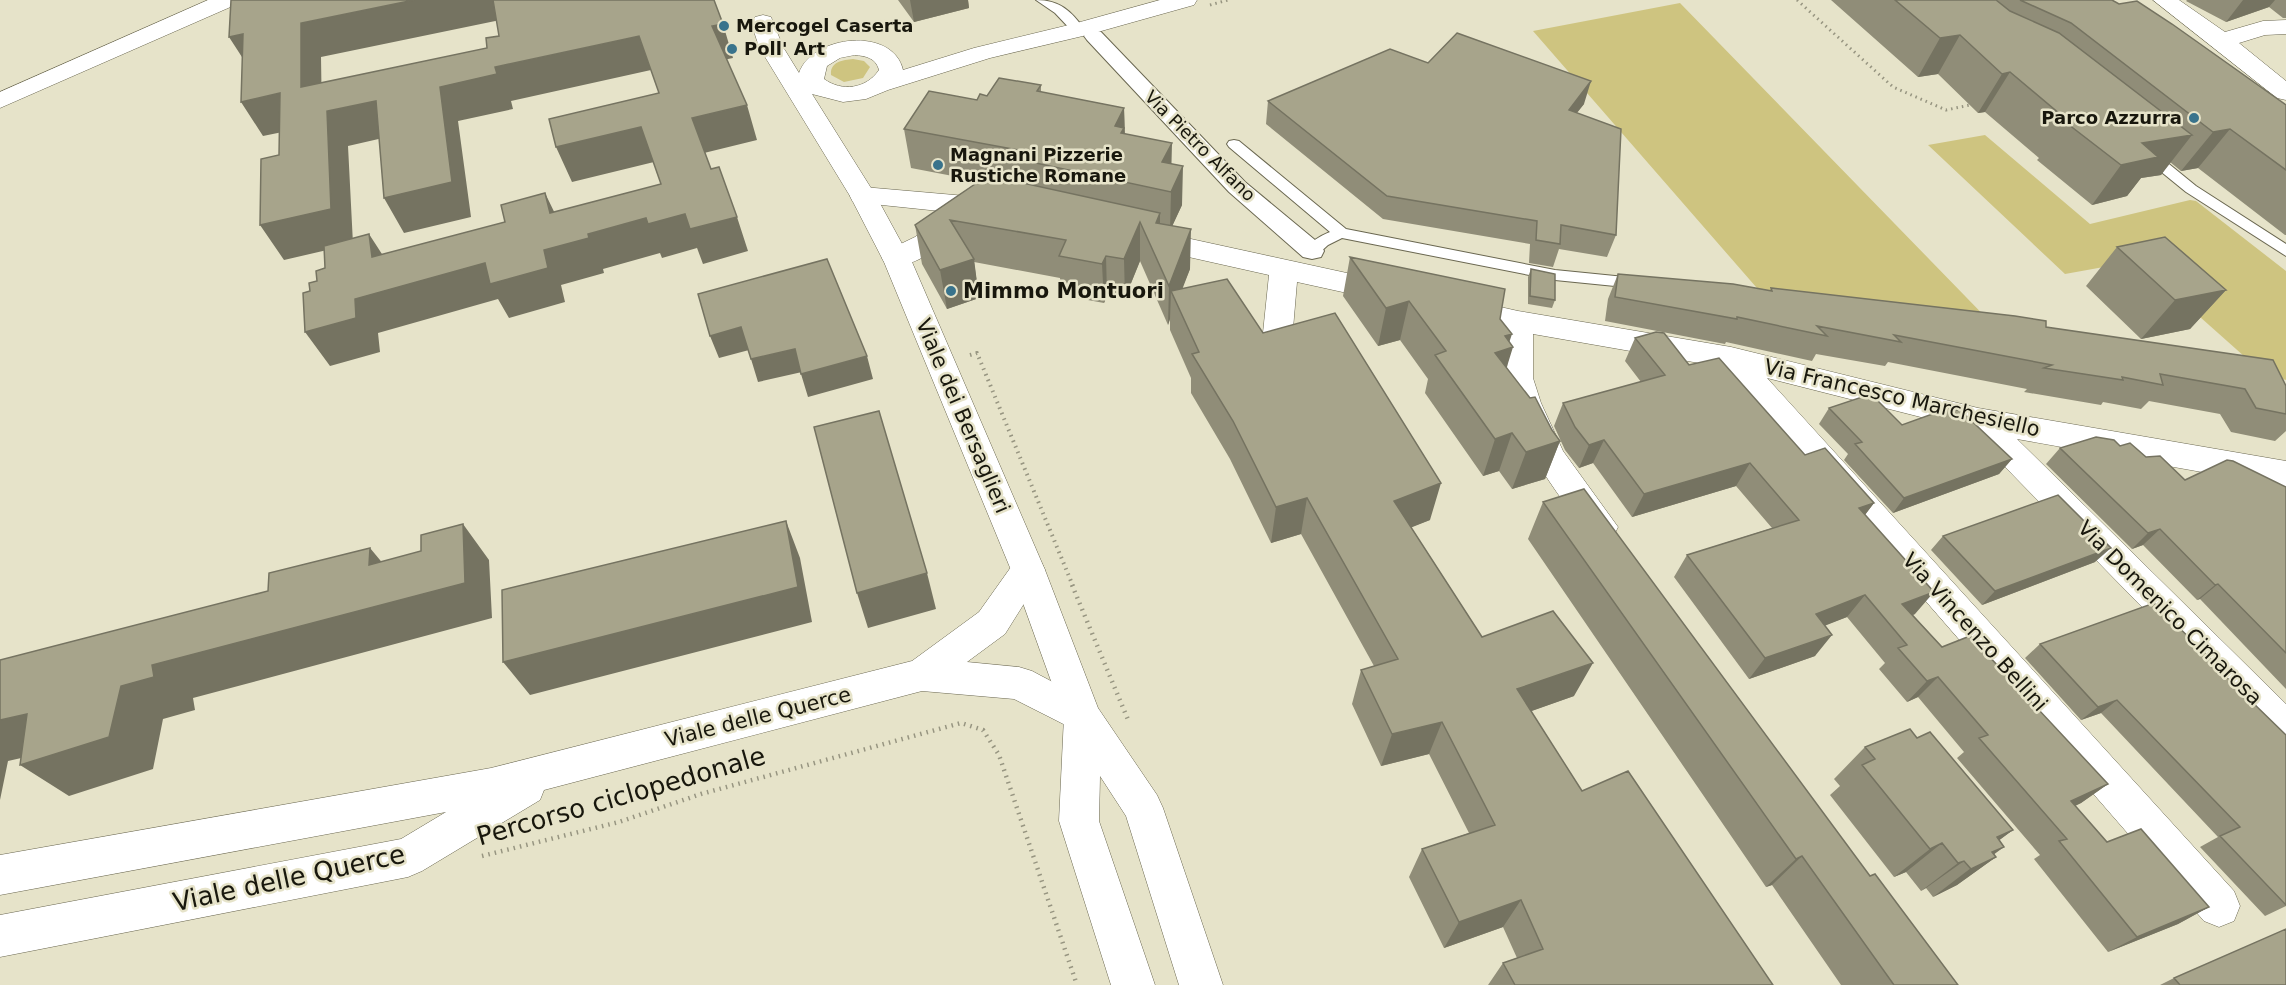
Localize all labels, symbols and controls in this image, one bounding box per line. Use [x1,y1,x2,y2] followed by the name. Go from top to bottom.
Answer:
[736,15,913,36] place label: Mercogel Caserta
[717,19,731,33] marker: Mercogel Caserta
[744,38,825,59] place label: Poll' Art
[725,42,739,56] marker: Poll' Art
[1141,86,1260,205] street label: Via Pietro Alfano
[2041,107,2182,128] place label: Parco Azzurra
[2187,111,2201,125] marker: Parco Azzurra
[950,144,1126,186] place label: Magnani Pizzerie Rustiche Romane
[931,158,945,172] marker: Magnani Pizzerie Rustiche Romane
[963,279,1164,303] place label: Mimmo Montuori
[944,284,958,298] marker: Mimmo Montuori
[911,315,1015,517] street label: Viale dei Bersaglieri
[1762,355,2042,441] street label: Via Francesco Marchesiello
[2073,516,2267,710] street label: Via Domenico Cimarosa
[1898,548,2052,716] street label: Via Vincenzo Bellini
[662,682,854,752] street label: Viale delle Querce
[473,740,769,852] street label: Percorso ciclopedonale
[170,839,408,917] street label: Viale delle Querce

